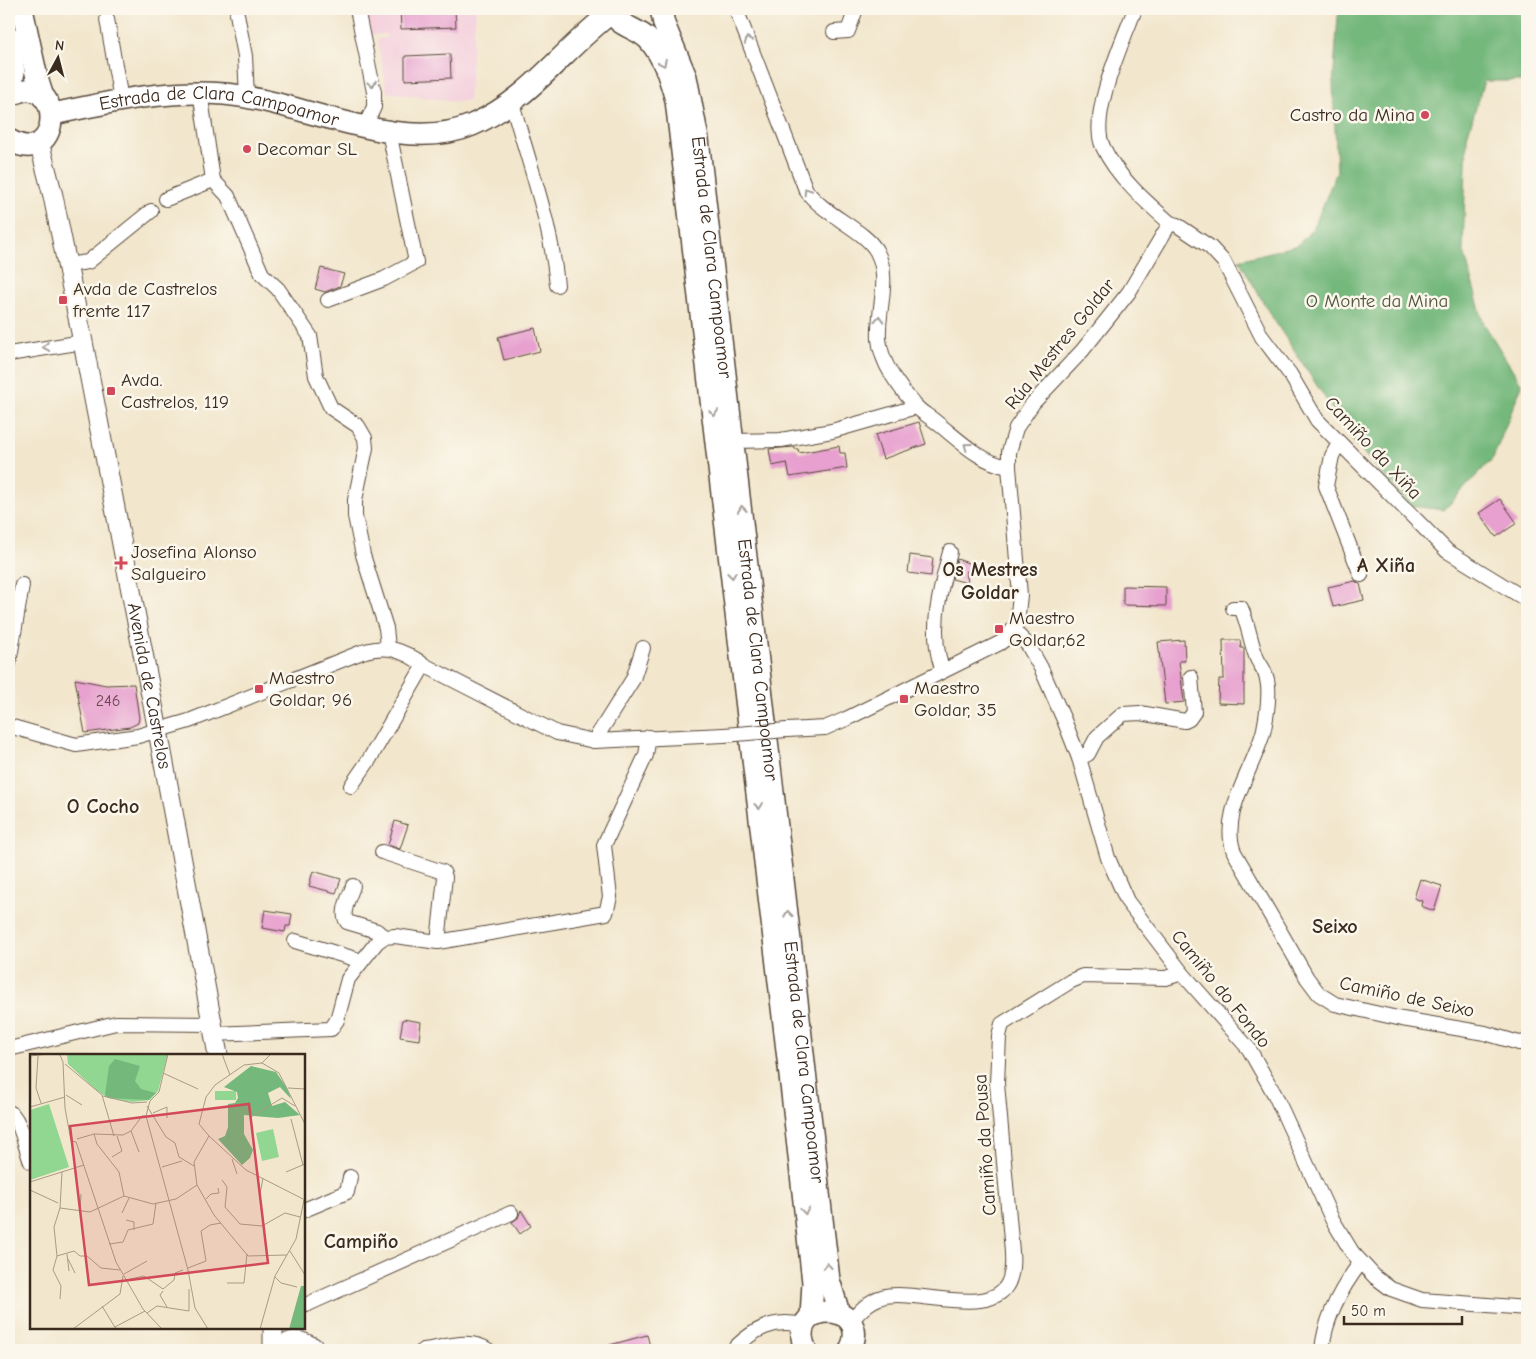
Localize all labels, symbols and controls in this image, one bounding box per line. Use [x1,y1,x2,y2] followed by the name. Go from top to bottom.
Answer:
[32,32,82,82] north arrow
[744,36,755,45] one-way arrow
[54,37,65,55] text: N
[657,58,667,67] one-way arrow
[366,79,377,88] one-way arrow
[97,82,342,131] street label: Estrada de Clara Campoamor
[1290,104,1415,126] place label: Castro da Mina
[1419,109,1431,121] marker: Castro da Mina
[687,135,736,380] street label: Estrada de Clara Campoamor
[257,138,358,160] place label: Decomar SL
[241,143,253,155] marker: Decomar SL
[803,187,813,196] one-way arrow
[1000,274,1120,414] street label: Rúa Mestres Goldar
[72,278,217,322] place label: Avda de Castrelos frente 117
[1306,290,1448,312] park label: O Monte da Mina
[57,294,69,306] marker: Avda de Castrelos frente 117
[874,315,885,323] one-way arrow
[41,341,49,352] one-way arrow
[121,369,229,413] place label: Avda. Castrelos, 119
[105,385,117,397] marker: Avda. Castrelos, 119
[1320,392,1426,504] street label: Camiño da Xiña
[708,410,719,418] one-way arrow
[963,443,972,452] one-way arrow
[737,504,748,512] one-way arrow
[733,538,783,782] street label: Estrada de Clara Campoamor
[131,541,257,585] place label: Josefina Alonso Salgueiro
[1357,554,1415,577] district label: A Xiña
[115,557,127,569] marker: Josefina Alonso Salgueiro
[942,558,1038,604] district label: Os Mestres Goldar
[726,571,737,579] one-way arrow
[123,601,176,771] street label: Avenida de Castrelos
[1009,607,1086,651] place label: Maestro Goldar,62
[993,623,1005,635] marker: Maestro Goldar,62
[269,667,352,711] place label: Maestro Goldar, 96
[914,677,997,721] place label: Maestro Goldar, 35
[253,683,265,695] marker: Maestro Goldar, 96
[96,692,120,710] house number: 246
[898,693,910,705] marker: Maestro Goldar, 35
[67,795,139,818] district label: O Cocho
[753,802,764,810] one-way arrow
[783,909,794,917] one-way arrow
[1312,915,1358,938] district label: Seixo
[1167,926,1275,1052] street label: Camiño do Fondo
[779,940,829,1185] street label: Estrada de Clara Campoamor
[1338,972,1476,1022] street label: Camiño de Seixo
[30,1054,305,1329] inset map
[969,1073,1001,1217] street label: Camiño da Pousa
[799,1208,810,1216] one-way arrow
[324,1230,398,1253] district label: Campiño
[822,1262,833,1270] one-way arrow
[1344,1294,1461,1326] scale bar
[1351,1302,1386,1320] text: 50 m

